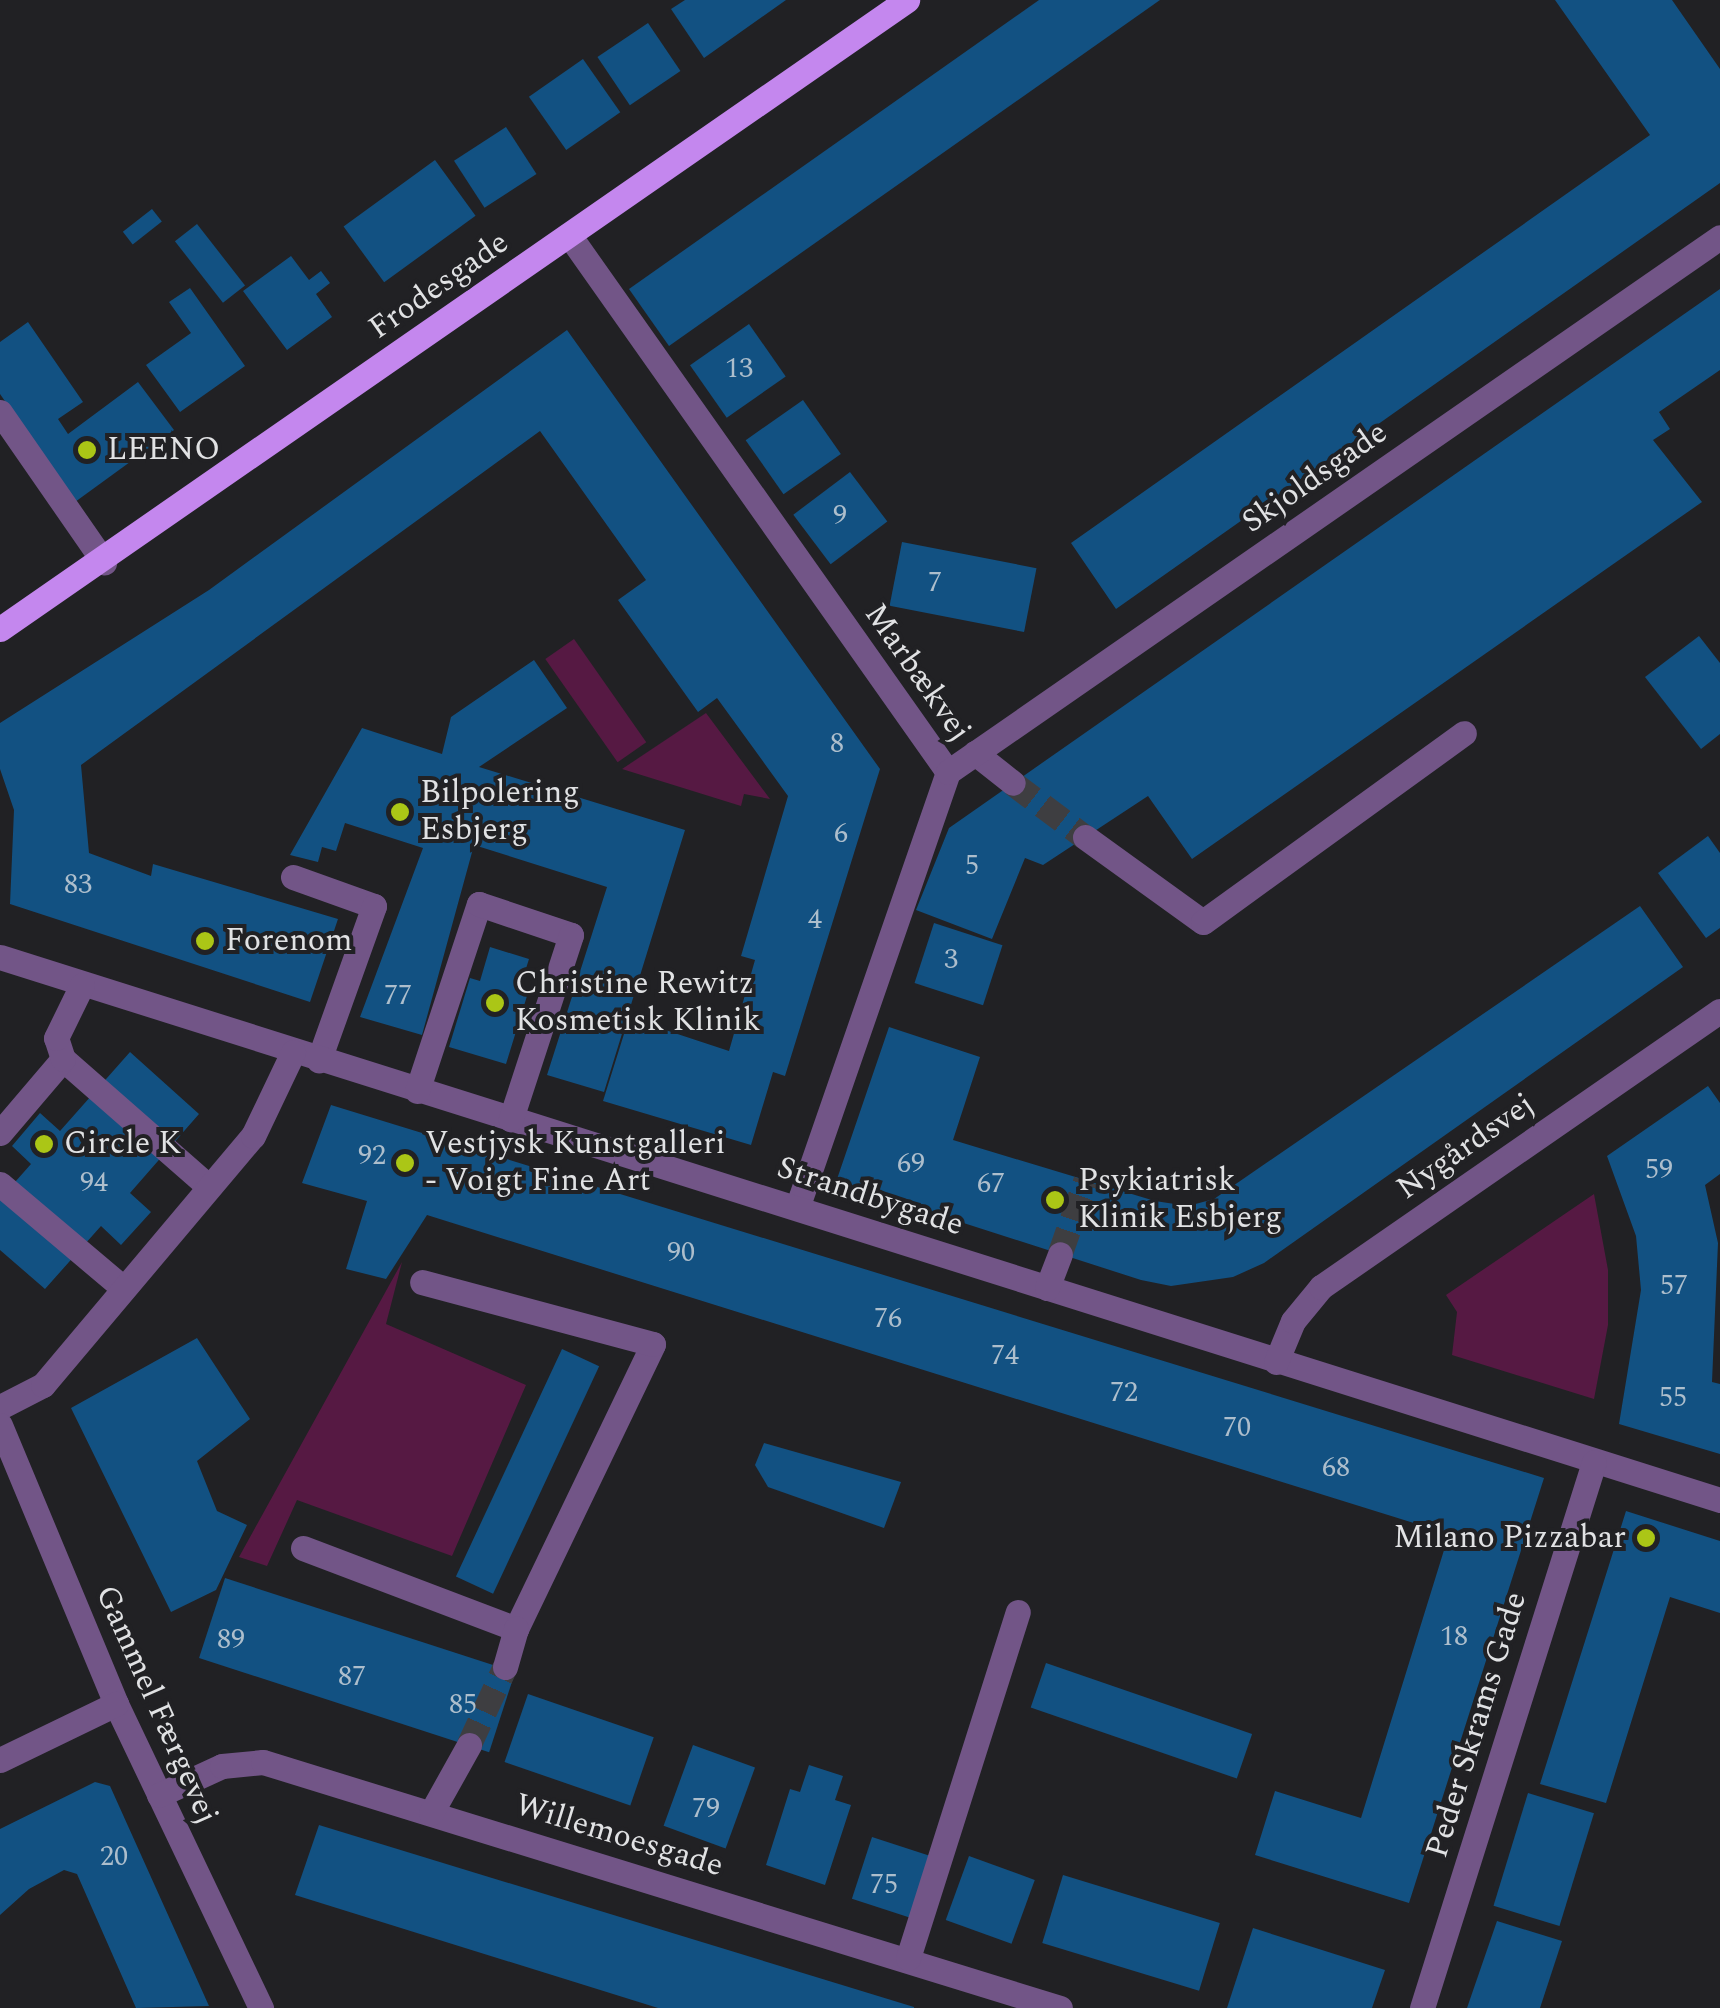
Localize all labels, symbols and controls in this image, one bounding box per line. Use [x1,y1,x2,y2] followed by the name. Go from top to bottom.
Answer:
[362,224,516,348] street label: Frodesgade
[725,352,753,386] house number: 13
[1235,414,1395,542] street label: Skjoldsgade
[107,431,220,469] place label: LEENO
[76,439,98,461] marker: LEENO
[833,499,847,533] house number: 9
[928,566,942,600] house number: 7
[856,597,978,749] street label: Marbækvej
[830,727,844,761] house number: 8
[420,775,580,850] place label: Bilpolering Esbjerg
[389,801,411,823] marker: Bilpolering Esbjerg
[834,817,848,851] house number: 6
[965,849,979,883] house number: 5
[64,868,92,902] house number: 83
[808,903,822,937] house number: 4
[225,922,353,960] place label: Forenom
[194,930,216,952] marker: Forenom
[944,943,958,977] house number: 3
[515,966,761,1041] place label: Christine Rewitz Kosmetisk Klinik
[384,979,412,1013] house number: 77
[484,992,506,1014] marker: Christine Rewitz Kosmetisk Klinik
[1390,1086,1542,1208] street label: Nygårdsvej
[64,1125,181,1163] place label: Circle K
[425,1126,726,1201] place label: Vestjysk Kunstgalleri - Voigt Fine Art
[33,1133,55,1155] marker: Circle K
[358,1139,386,1173] house number: 92
[897,1147,925,1181] house number: 69
[772,1149,968,1245] street label: Strandbygade
[394,1152,416,1174] marker: Vestjysk Kunstgalleri - Voigt Fine Art
[1645,1153,1673,1187] house number: 59
[1078,1163,1282,1238] place label: Psykiatrisk Klinik Esbjerg
[80,1166,108,1200] house number: 94
[977,1167,1005,1201] house number: 67
[1042,1187,1068,1213] marker: Psykiatrisk Klinik Esbjerg
[667,1236,695,1270] house number: 90
[1660,1269,1688,1303] house number: 57
[874,1302,902,1336] house number: 76
[991,1339,1019,1373] house number: 74
[1110,1376,1138,1410] house number: 72
[1659,1381,1687,1415] house number: 55
[1223,1411,1251,1445] house number: 70
[1322,1451,1350,1485] house number: 68
[1393,1519,1626,1557] place label: Milano Pizzabar
[1635,1527,1657,1549] marker: Milano Pizzabar
[86,1580,226,1830] street label: Gammel Færgevej
[1418,1588,1536,1862] street label: Peder Skrams Gade
[1440,1620,1468,1654] house number: 18
[217,1623,245,1657] house number: 89
[338,1660,366,1694] house number: 87
[449,1688,477,1722] house number: 85
[510,1786,728,1886] street label: Willemoesgade
[692,1792,720,1826] house number: 79
[100,1840,128,1874] house number: 20
[870,1868,898,1902] house number: 75

